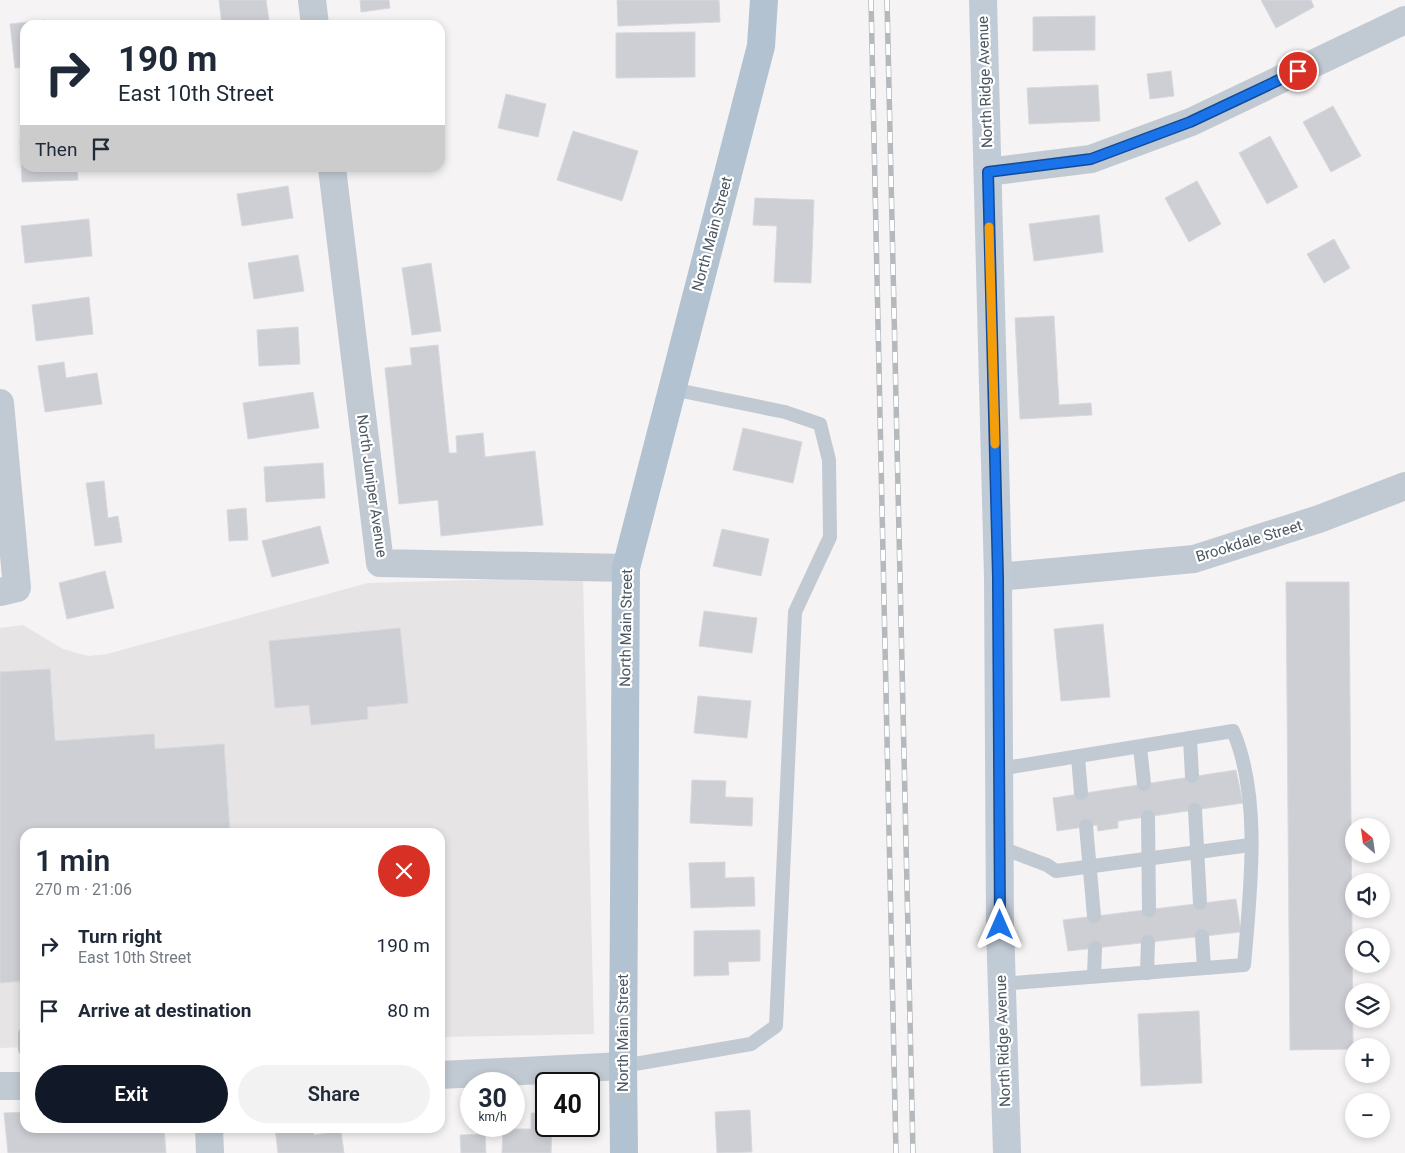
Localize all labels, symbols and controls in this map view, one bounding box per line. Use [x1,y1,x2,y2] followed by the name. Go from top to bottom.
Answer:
[974,16,996,148] street label: North Ridge Avenue
[118,39,217,80] text: 190 m
[35,40,100,105] icon: right
[1277,50,1319,92] pin
[1284,57,1312,85] icon: arrive
[118,81,274,106] text: East 10th Street
[87,135,115,163] icon: arrive
[35,138,77,161] text: Then
[688,175,736,293] street label: North Main Street
[353,413,391,559] street label: North Juniper Avenue
[1194,516,1304,566] street label: Brookdale Street
[616,569,636,687] street label: North Main Street
[1345,818,1390,862] north arrow
[1345,818,1390,1138] map controls
[35,843,110,878] text: 1 min
[378,845,430,897] button: close
[1345,873,1390,918] button: sound
[35,880,132,899] text: 270 m · 21:06
[973,898,1025,950] position arrow
[78,925,162,948] text: Turn right
[1345,928,1390,973] button: search
[35,932,63,960] icon: right
[377,934,430,957] text: 190 m
[78,948,191,967] text: East 10th Street
[614,974,632,1092] street label: North Main Street
[992,975,1014,1107] street label: North Ridge Avenue
[1345,983,1390,1028] button: layers
[35,997,63,1025] icon: arrive
[78,999,251,1022] text: Arrive at destination
[387,999,430,1022] text: 80 m
[1345,1038,1390,1083] button: +
[35,1065,228,1123] button: Exit
[238,1065,430,1123] button: Share
[535,1072,600,1137] speed limit sign: 40
[478,1084,507,1113] text: 30
[1345,1093,1390,1138] button: −
[478,1110,507,1124] text: km/h

